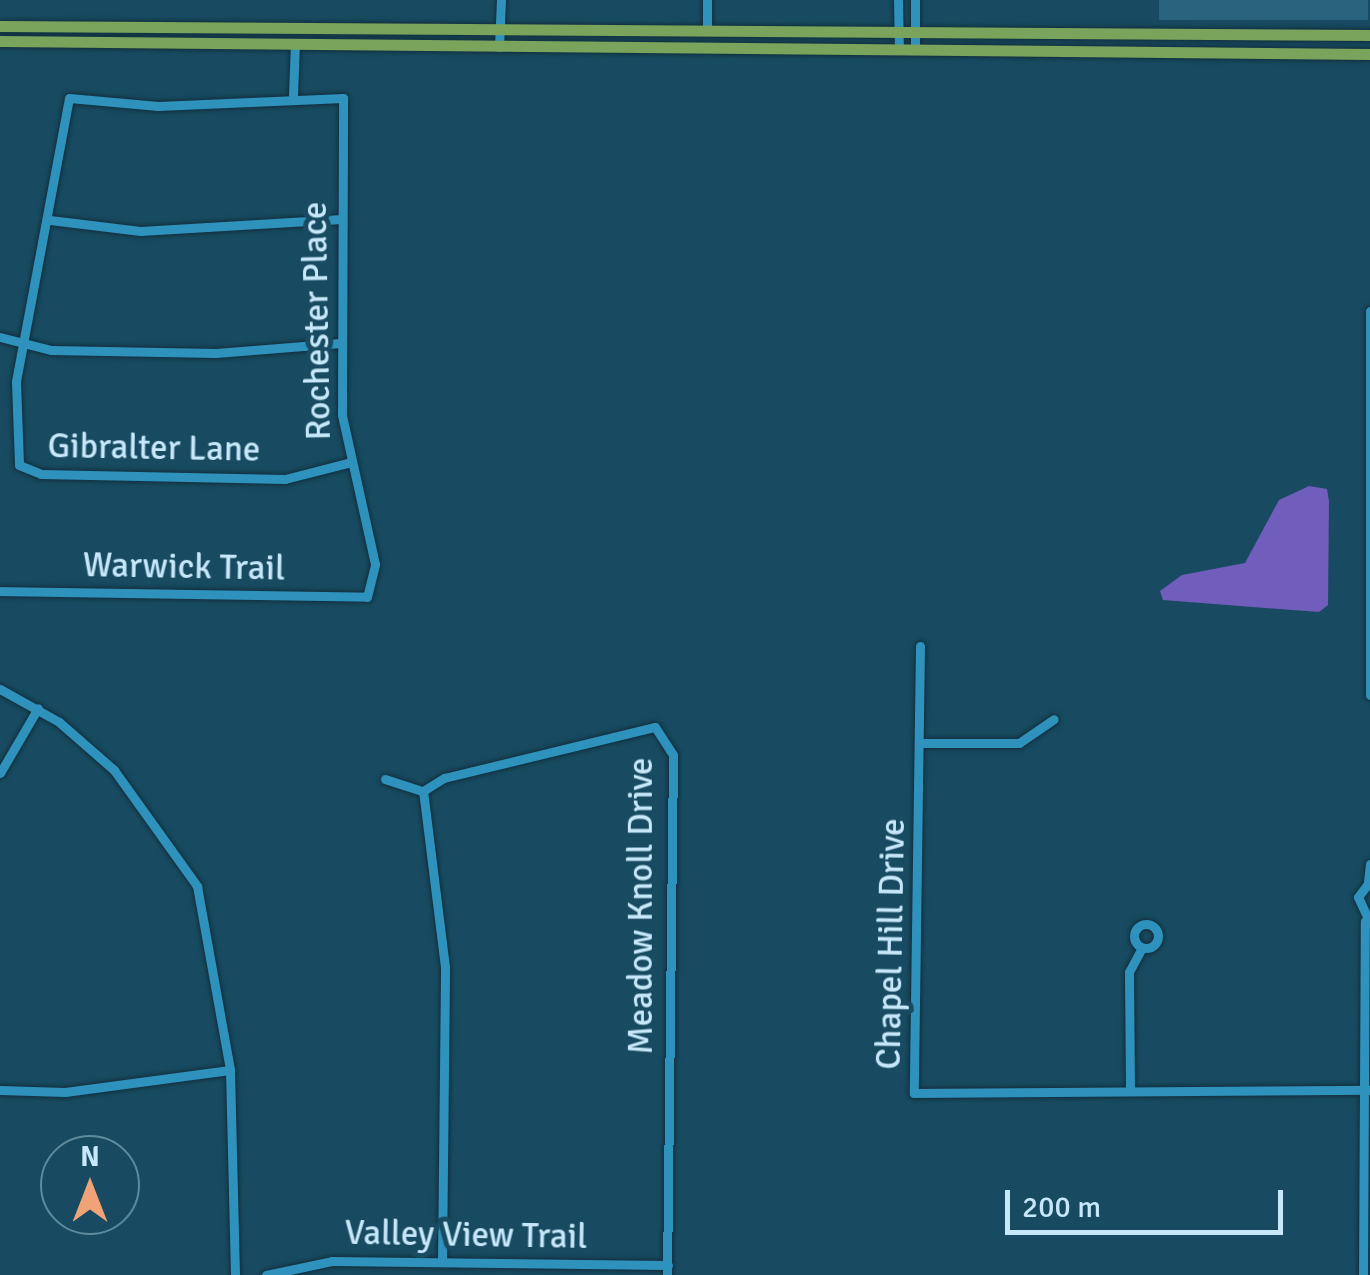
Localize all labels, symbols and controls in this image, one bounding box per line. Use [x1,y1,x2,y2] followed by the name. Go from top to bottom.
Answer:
[294,201,340,441] street label: Rochester Place
[47,425,261,471] street label: Gibralter Lane
[82,544,286,590] street label: Warwick Trail
[620,757,662,1055] street label: Meadow Knoll Drive
[868,818,914,1070] street label: Chapel Hill Drive
[40,1135,140,1235] north arrow
[80,1140,100,1174] text: N
[1010,1170,1288,1232] scale bar
[1022,1189,1101,1226] text: 200 m
[344,1212,588,1258] street label: Valley View Trail

